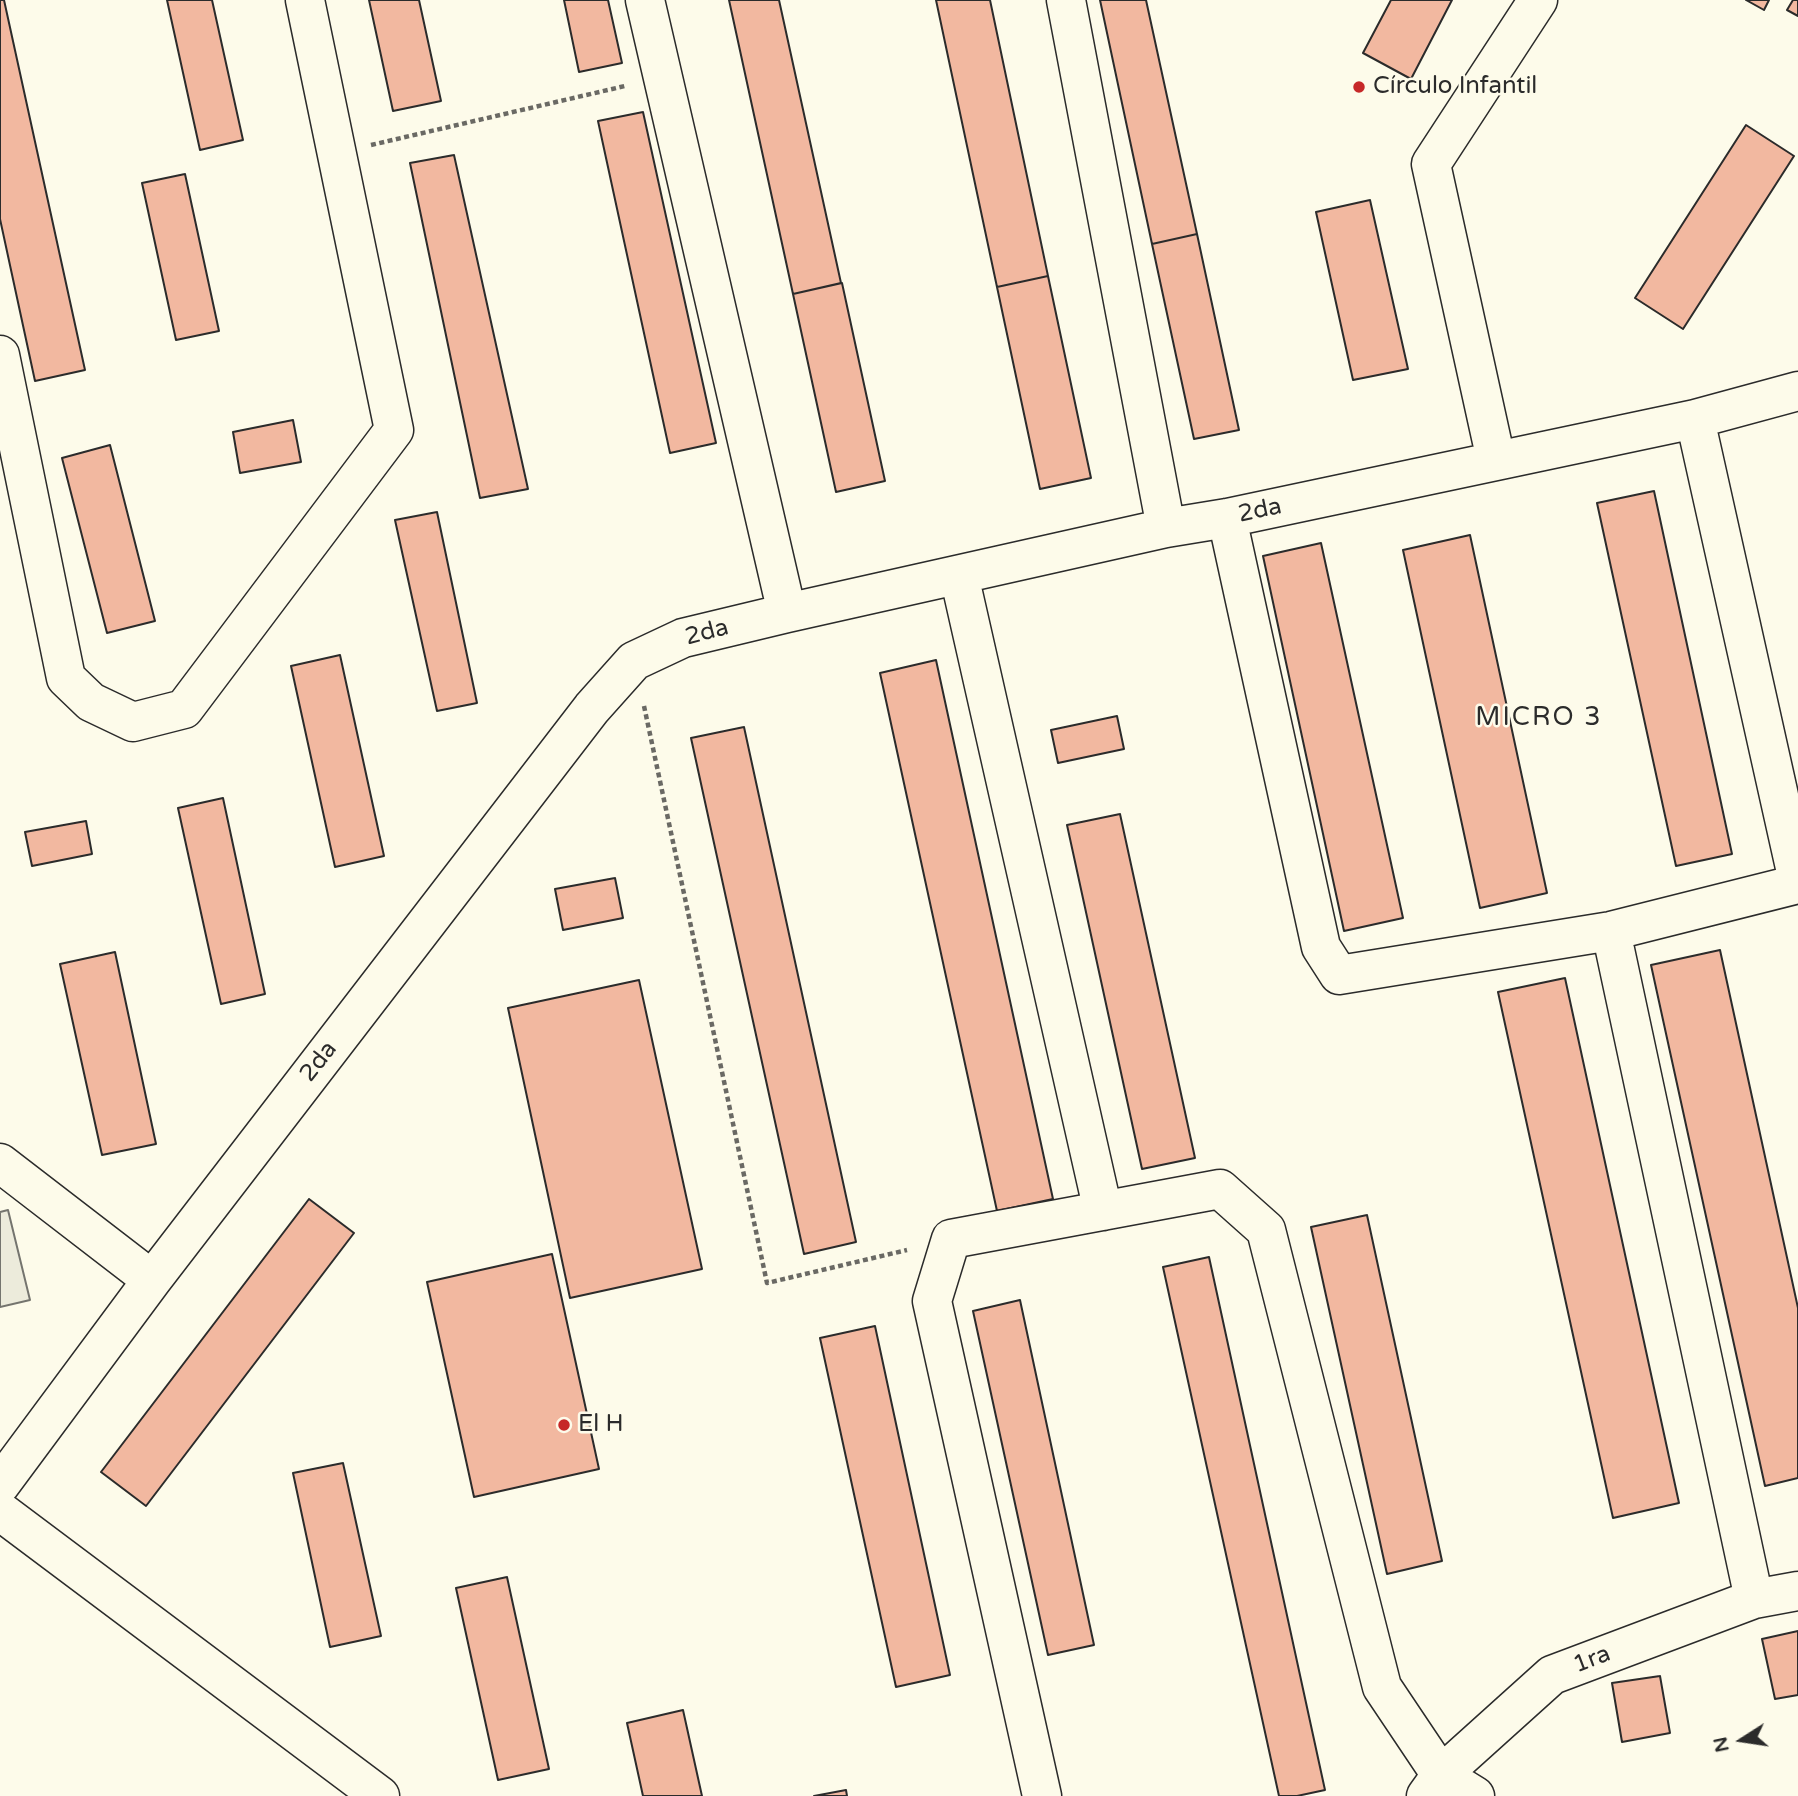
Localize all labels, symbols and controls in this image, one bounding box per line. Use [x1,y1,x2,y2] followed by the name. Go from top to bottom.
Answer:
[1373,73,1537,101] place label: Círculo Infantil
[1351,79,1367,95] marker: Círculo Infantil
[1236,492,1284,530] street label: 2da
[682,613,732,653] street label: 2da
[1476,702,1602,734] district label: MICRO 3
[294,1036,344,1088] street label: 2da
[578,1411,624,1439] place label: El H
[556,1417,572,1433] marker: El H
[1569,1640,1615,1680] street label: 1ra
[1707,1705,1777,1775] north arrow
[1709,1735,1734,1754] text: N

